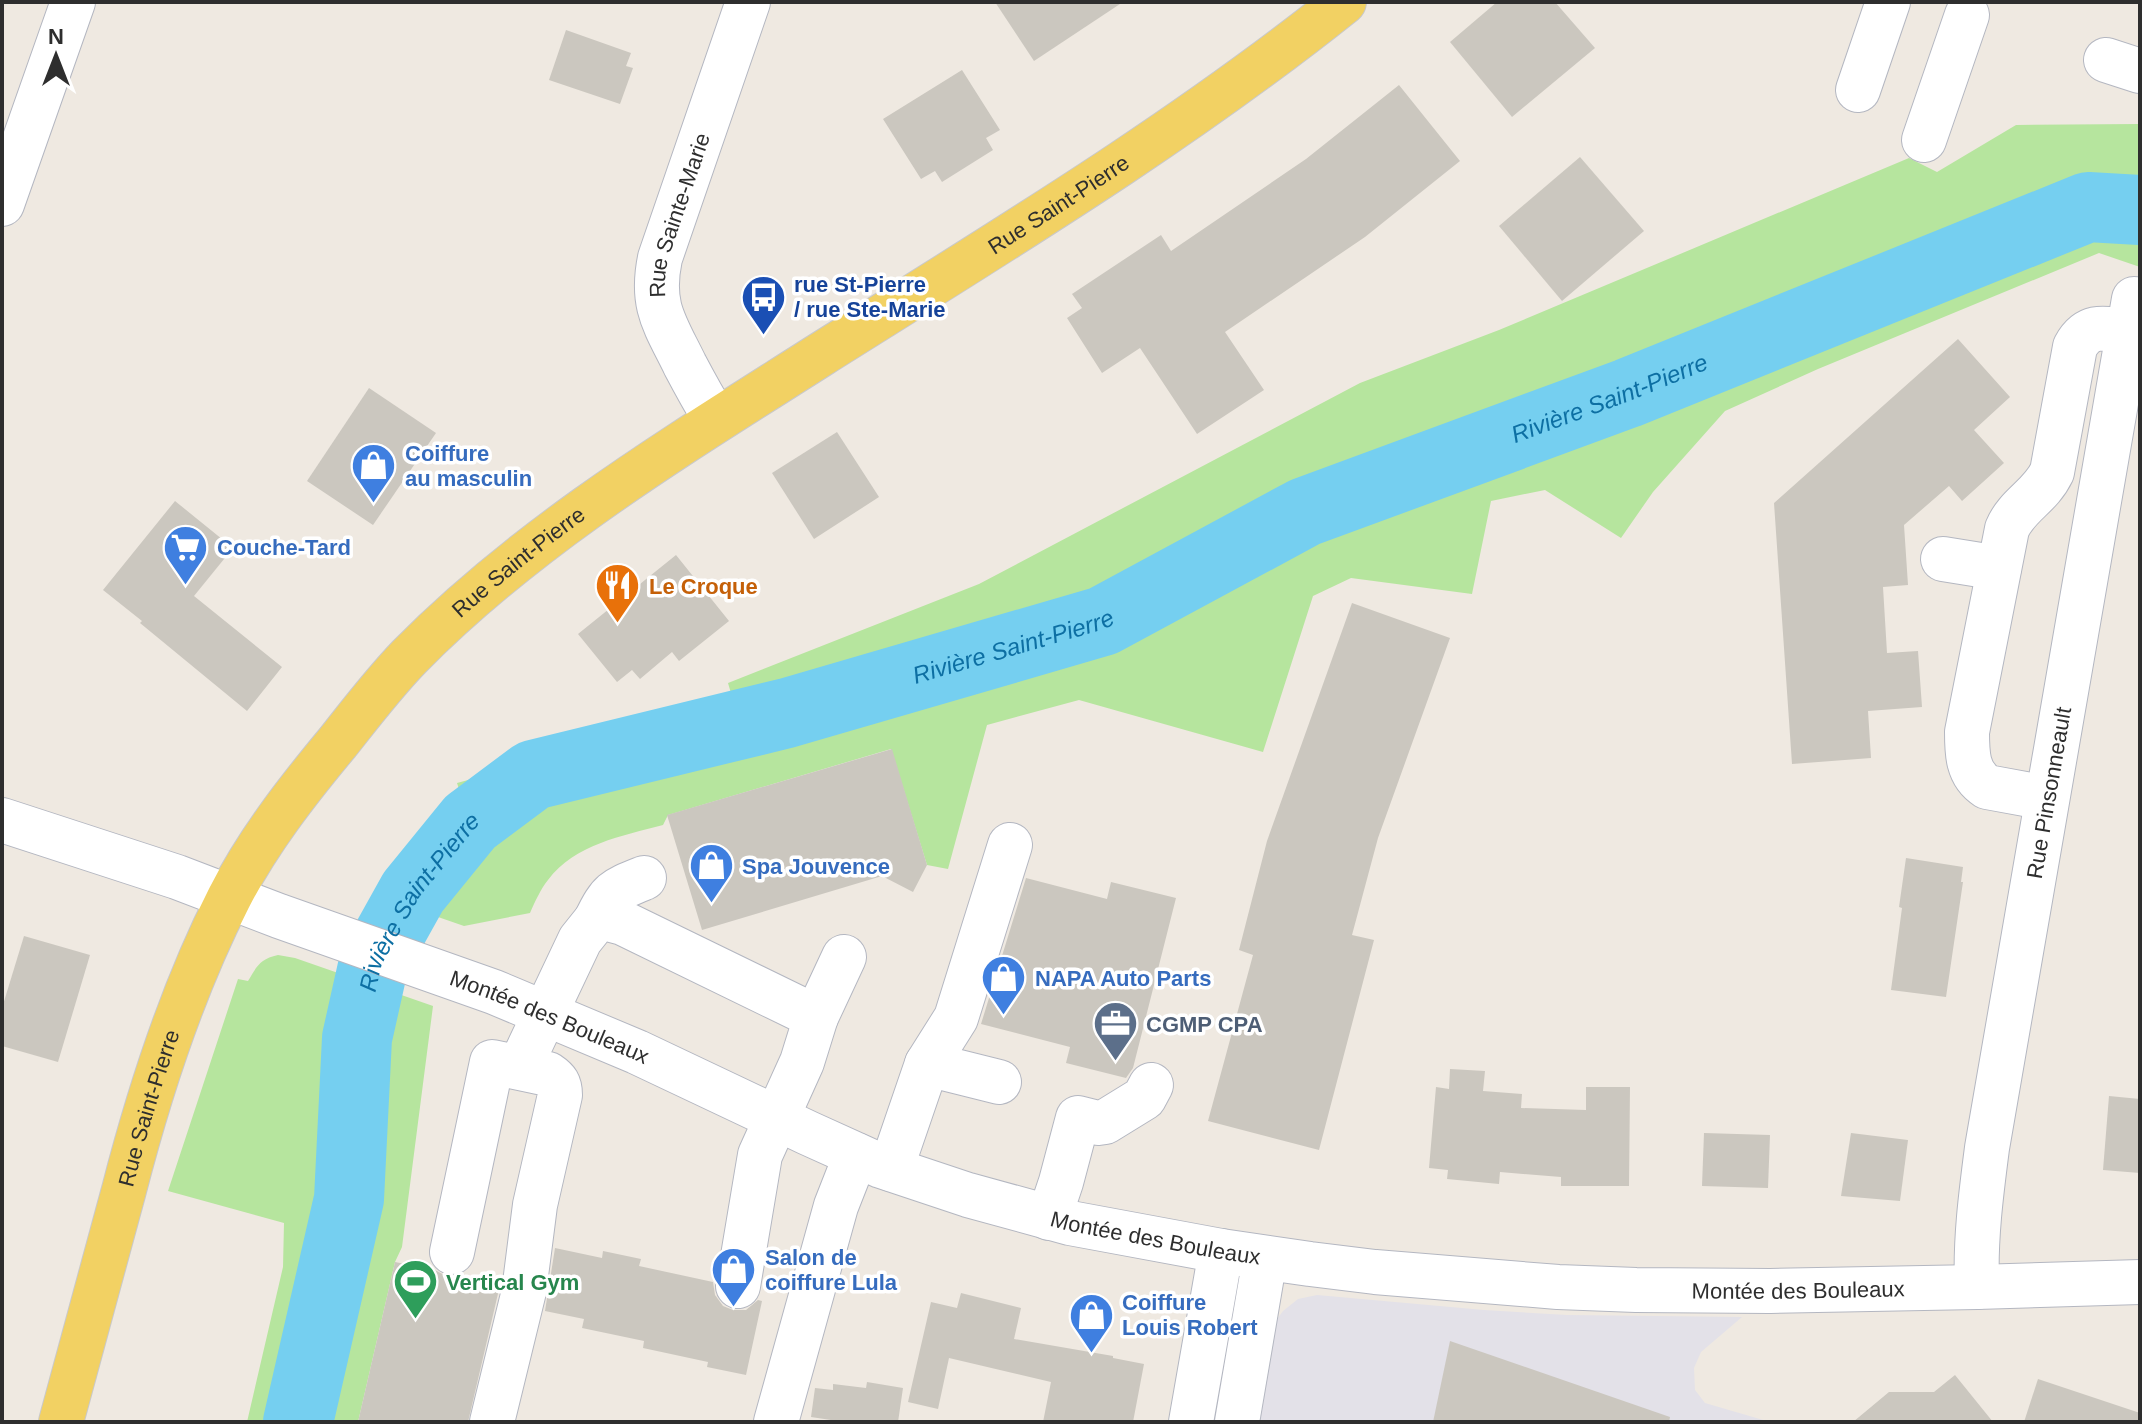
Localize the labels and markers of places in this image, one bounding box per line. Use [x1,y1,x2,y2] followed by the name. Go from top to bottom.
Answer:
[794,272,946,322] place label: rue St-Pierre / rue Ste-Marie
[739,273,787,336] bus stop icon: rue St-Pierre / rue Ste-Marie
[405,441,532,491] place label: Coiffure au masculin
[350,442,398,505] shop icon: Coiffure au masculin
[162,523,210,586] supermarket icon: Couche-Tard
[217,535,351,560] place label: Couche-Tard
[594,562,642,625] restaurant icon: Le Croque
[649,574,758,599] place label: Le Croque
[687,842,735,905] shop icon: Spa Jouvence
[742,854,890,879] place label: Spa Jouvence
[980,954,1028,1017] shop icon: NAPA Auto Parts
[1035,966,1211,991] place label: NAPA Auto Parts
[1091,1000,1139,1063] office icon: CGMP CPA
[1146,1012,1263,1037] place label: CGMP CPA
[765,1245,898,1295] place label: Salon de coiffure Lula
[710,1246,758,1309] shop icon: Salon de coiffure Lula
[391,1258,439,1321] sports icon: Vertical Gym
[446,1270,579,1295] place label: Vertical Gym
[1122,1290,1258,1340] place label: Coiffure Louis Robert
[1067,1291,1115,1354] shop icon: Coiffure Louis Robert

